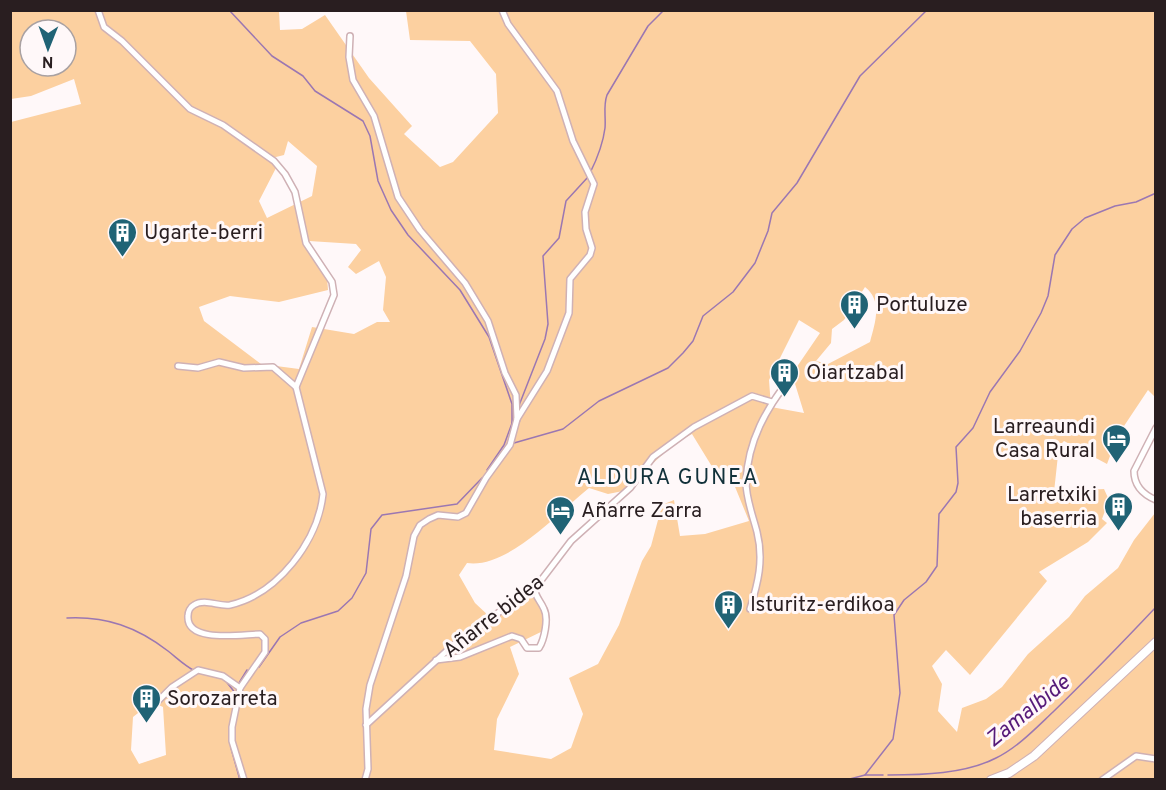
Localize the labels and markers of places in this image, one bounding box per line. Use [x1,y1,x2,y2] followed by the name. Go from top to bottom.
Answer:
[107,216,139,258] building icon: Ugarte-berri
[144,220,263,247] place label: Ugarte-berri
[839,288,871,330] building icon: Portuluze
[876,292,968,319] place label: Portuluze
[769,356,801,398] building icon: Oiartzabal
[806,360,905,387] place label: Oiartzabal
[993,414,1095,465] place label: Larreaundi Casa Rural
[1100,422,1132,464] hotel icon: Larreaundi Casa Rural
[1007,482,1097,533] place label: Larretxiki baserria
[1102,490,1134,532] building icon: Larretxiki baserria
[544,494,576,536] hotel icon: Añarre Zarra
[581,498,702,525] place label: Añarre Zarra
[713,588,745,630] building icon: Isturitz-erdikoa
[750,592,894,619] place label: Isturitz-erdikoa
[130,682,162,724] building icon: Sorozarreta
[167,686,277,713] place label: Sorozarreta

